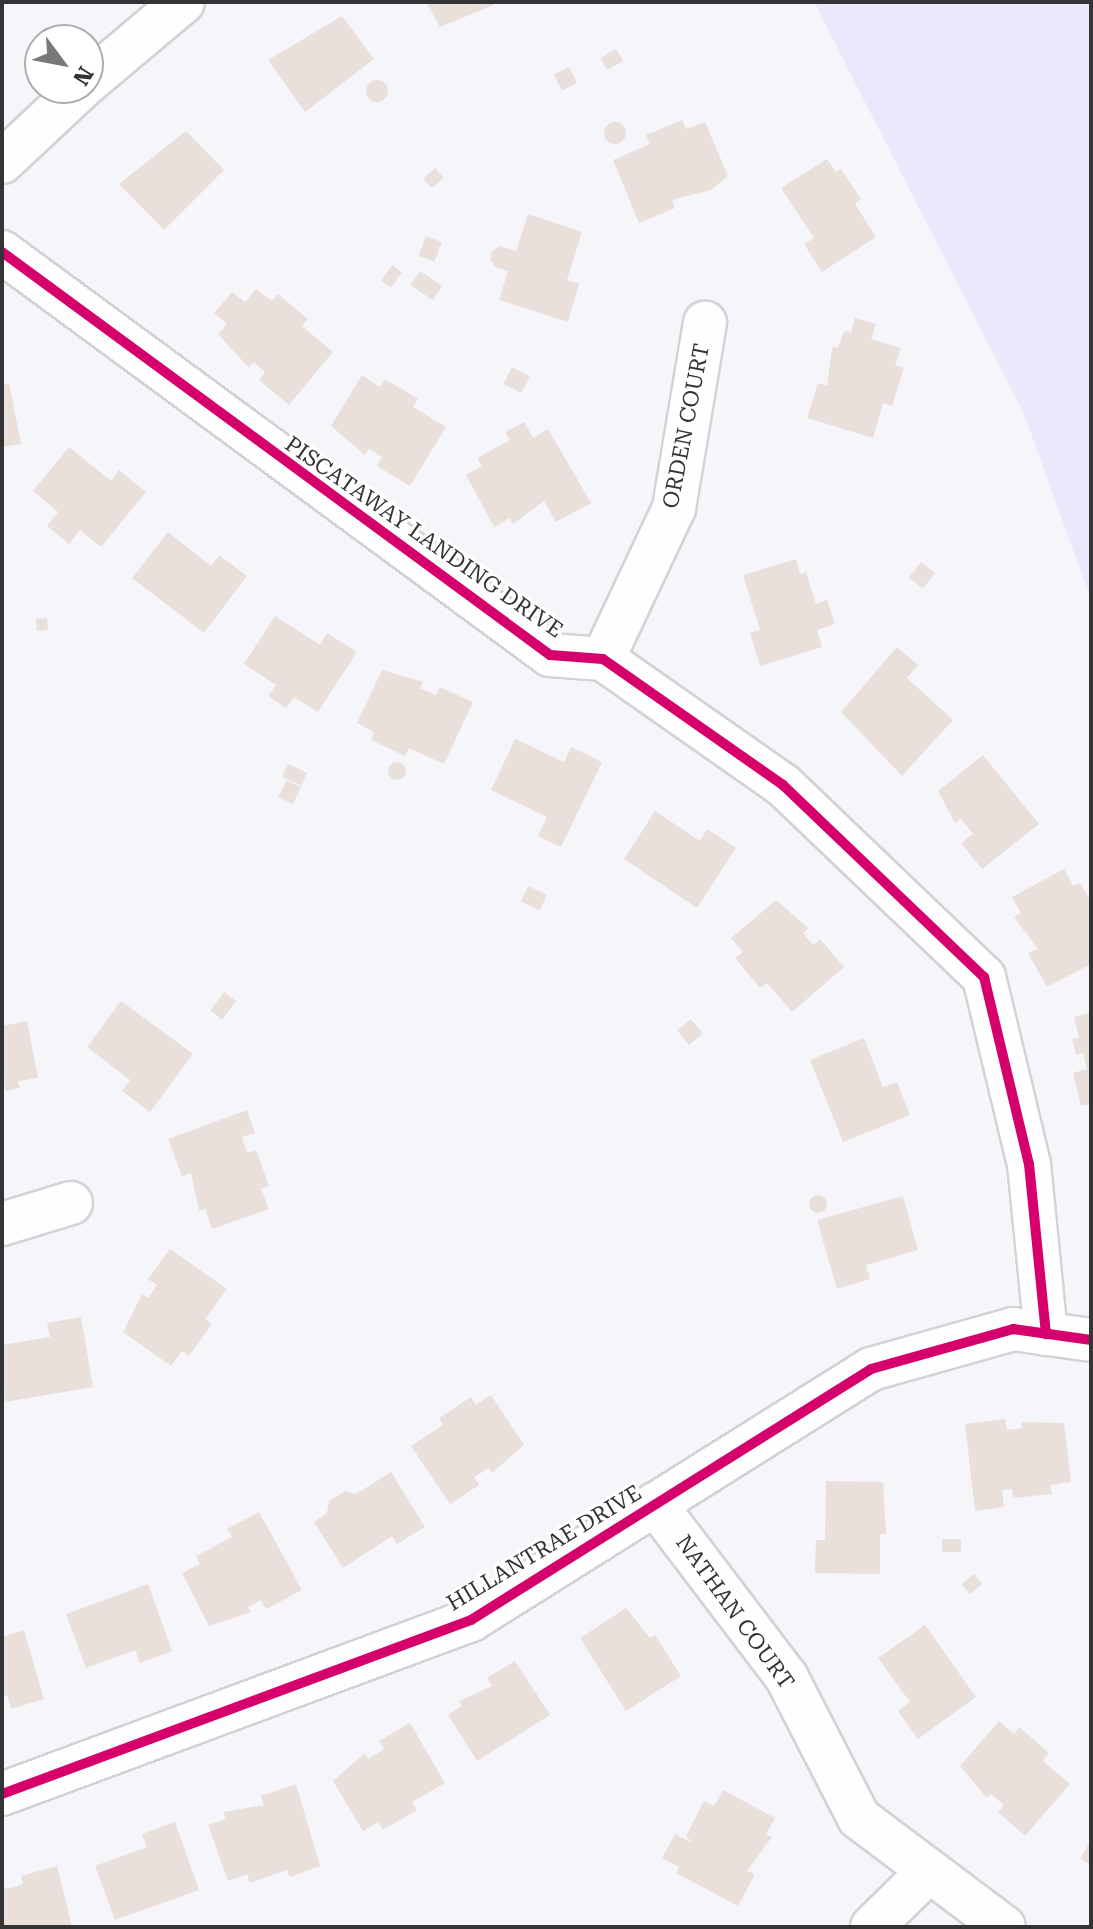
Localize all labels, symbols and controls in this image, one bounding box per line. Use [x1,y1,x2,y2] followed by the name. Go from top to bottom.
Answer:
[24,24,104,104] north arrow
[68,62,98,90] text: N
[657,341,715,511] street label: ORDEN COURT
[280,431,568,643] street label: PISCATAWAY LANDING DRIVE
[442,1479,646,1617] street label: HILLANTRAE DRIVE
[670,1530,800,1694] street label: NATHAN COURT

